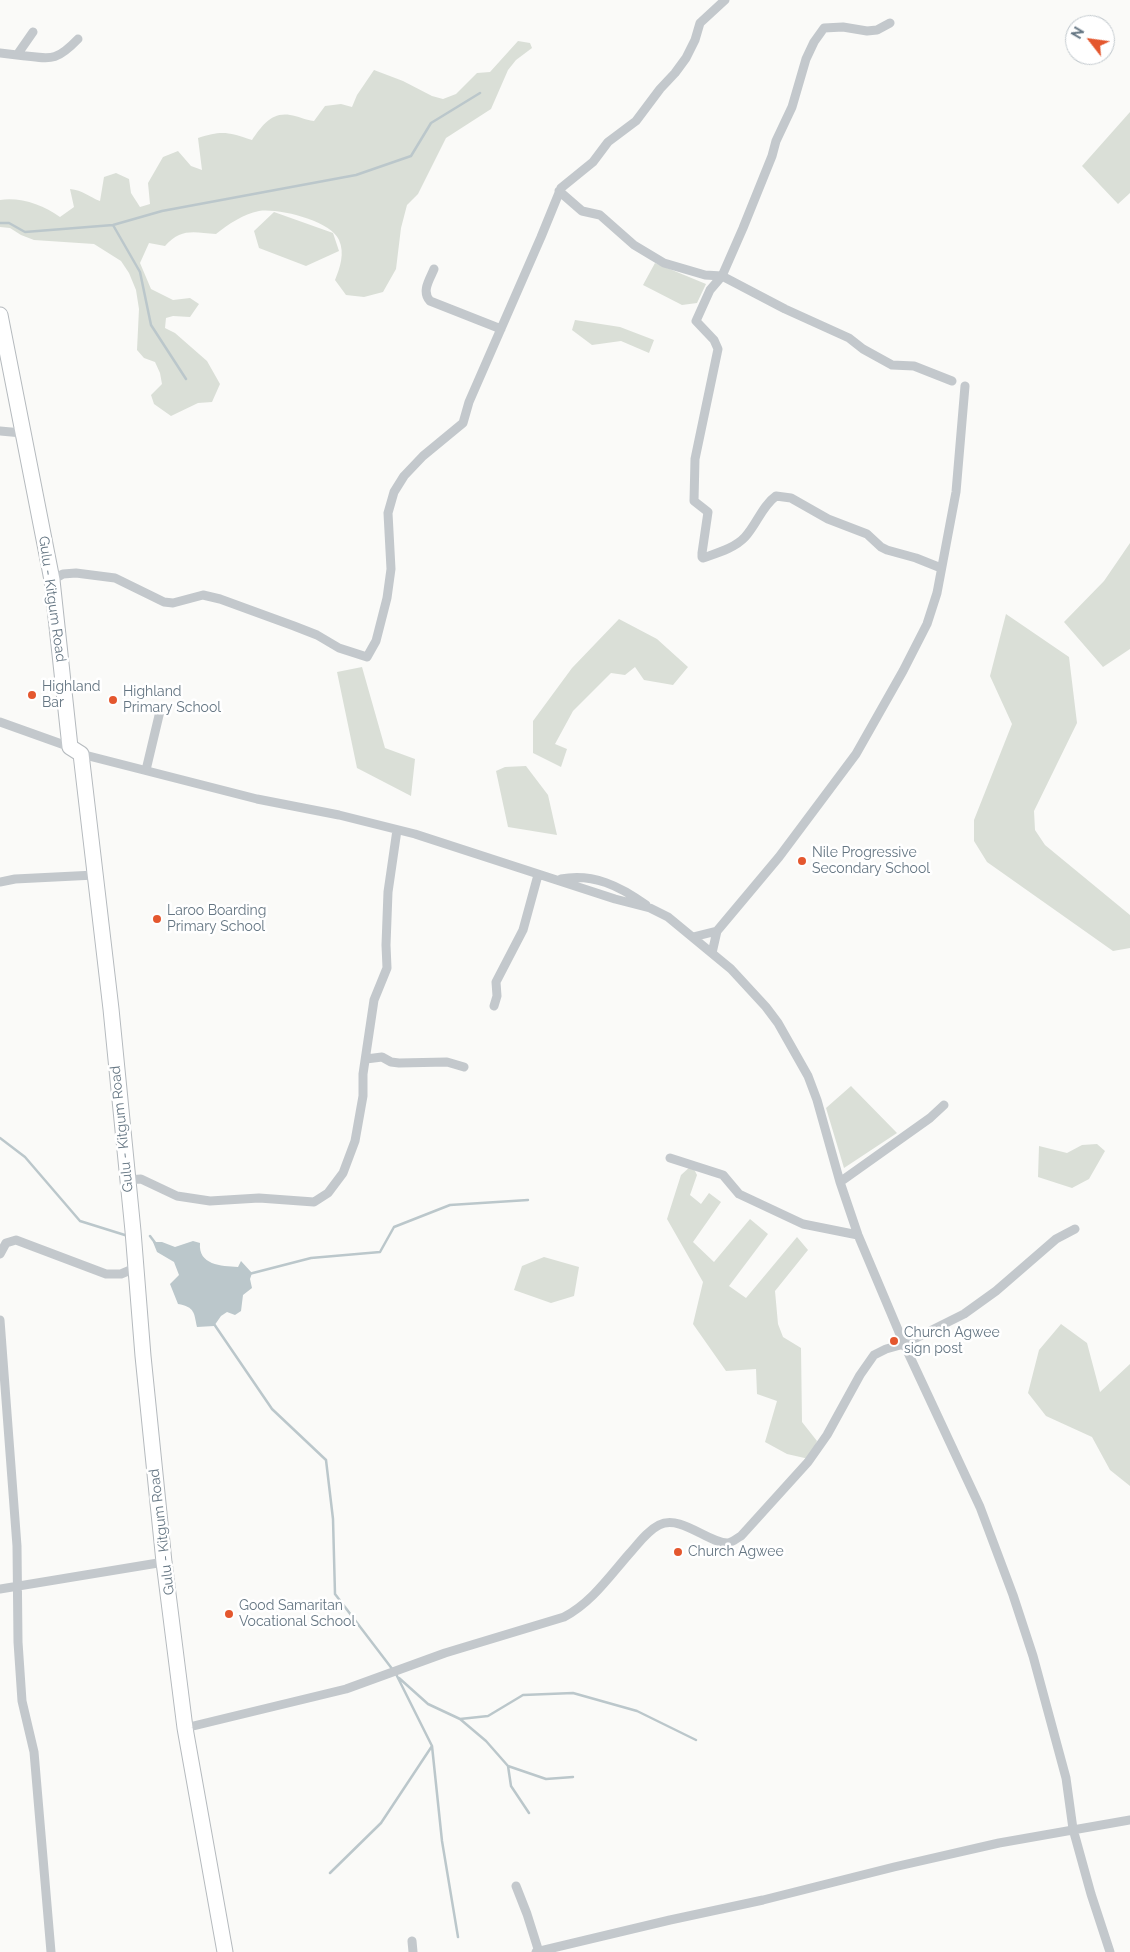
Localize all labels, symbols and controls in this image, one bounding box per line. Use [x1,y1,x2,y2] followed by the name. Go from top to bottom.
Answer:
[1065,15,1115,65] north arrow
[1068,24,1087,42] text: N
[35,535,69,663] street label: Gulu - Kitgum Road
[42,679,101,712] place label: Highland Bar
[123,684,221,716] place label: Highland Primary School
[26,689,38,701] marker: Highland Bar
[107,694,119,706] marker: Highland Primary School
[812,845,930,878] place label: Nile Progressive Secondary School
[796,855,808,867] marker: Nile Progressive Secondary School
[167,903,266,936] place label: Laroo Boarding Primary School
[151,913,163,925] marker: Laroo Boarding Primary School
[107,1065,137,1193] street label: Gulu - Kitgum Road
[904,1325,1000,1358] place label: Church Agwee sign post
[888,1335,900,1347] marker: Church Agwee sign post
[146,1468,178,1596] street label: Gulu - Kitgum Road
[688,1544,784,1560] place label: Church Agwee
[672,1546,684,1558] marker: Church Agwee
[239,1598,355,1630] place label: Good Samaritan Vocational School
[223,1608,235,1620] marker: Good Samaritan Vocational School

